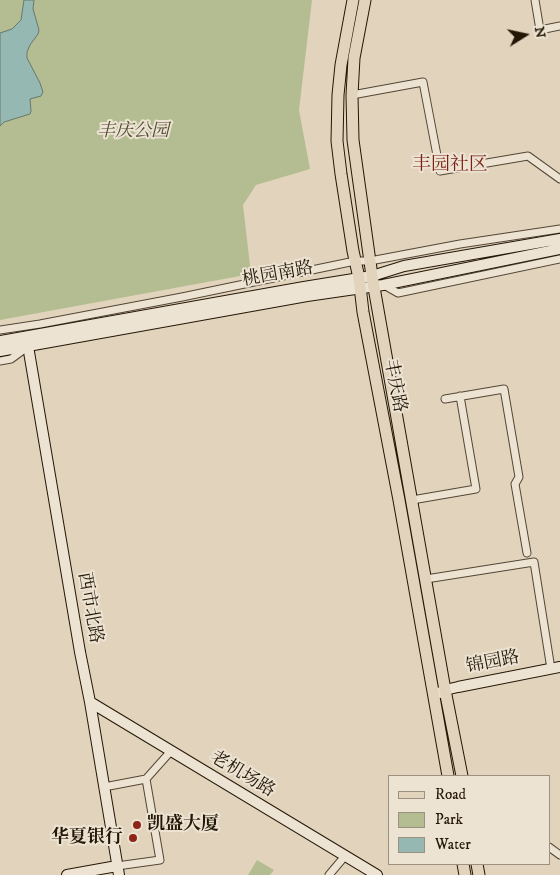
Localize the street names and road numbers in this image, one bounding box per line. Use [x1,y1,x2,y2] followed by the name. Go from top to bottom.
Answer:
[241,258,315,292] street label: 桃园南路
[378,357,410,415] street label: 丰庆路
[72,571,106,645] street label: 西市北路
[464,647,522,679] street label: 锦园路
[206,747,278,803] street label: 老机场路

